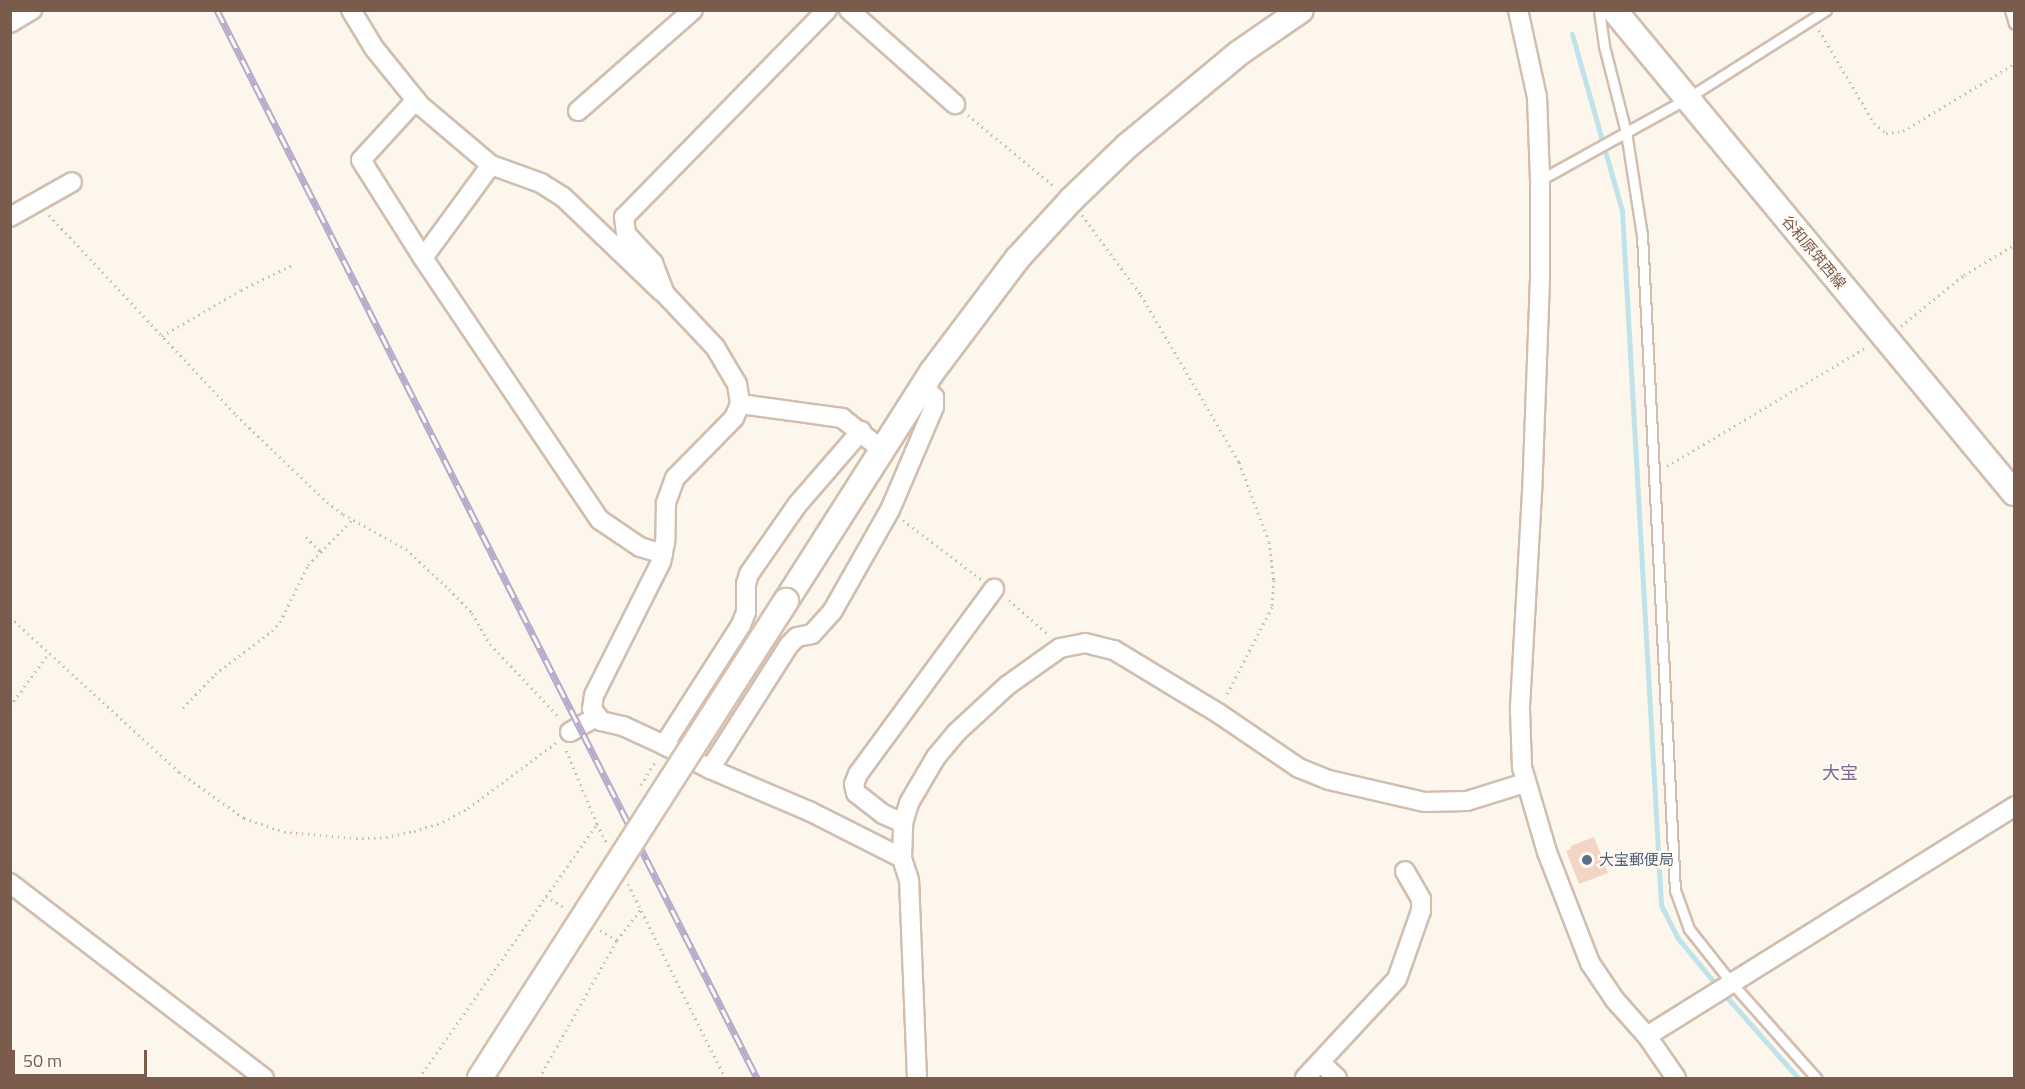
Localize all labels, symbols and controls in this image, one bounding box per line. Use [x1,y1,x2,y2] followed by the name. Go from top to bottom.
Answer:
[1778,212,1850,292] street label: 谷和原筑西線
[1822,762,1858,784] district label: 大宝
[1599,851,1674,869] place label: 大宝郵便局
[1580,853,1594,867] marker: 大宝郵便局
[15,1038,150,1076] scale bar
[23,1047,62,1074] text: 50 m

